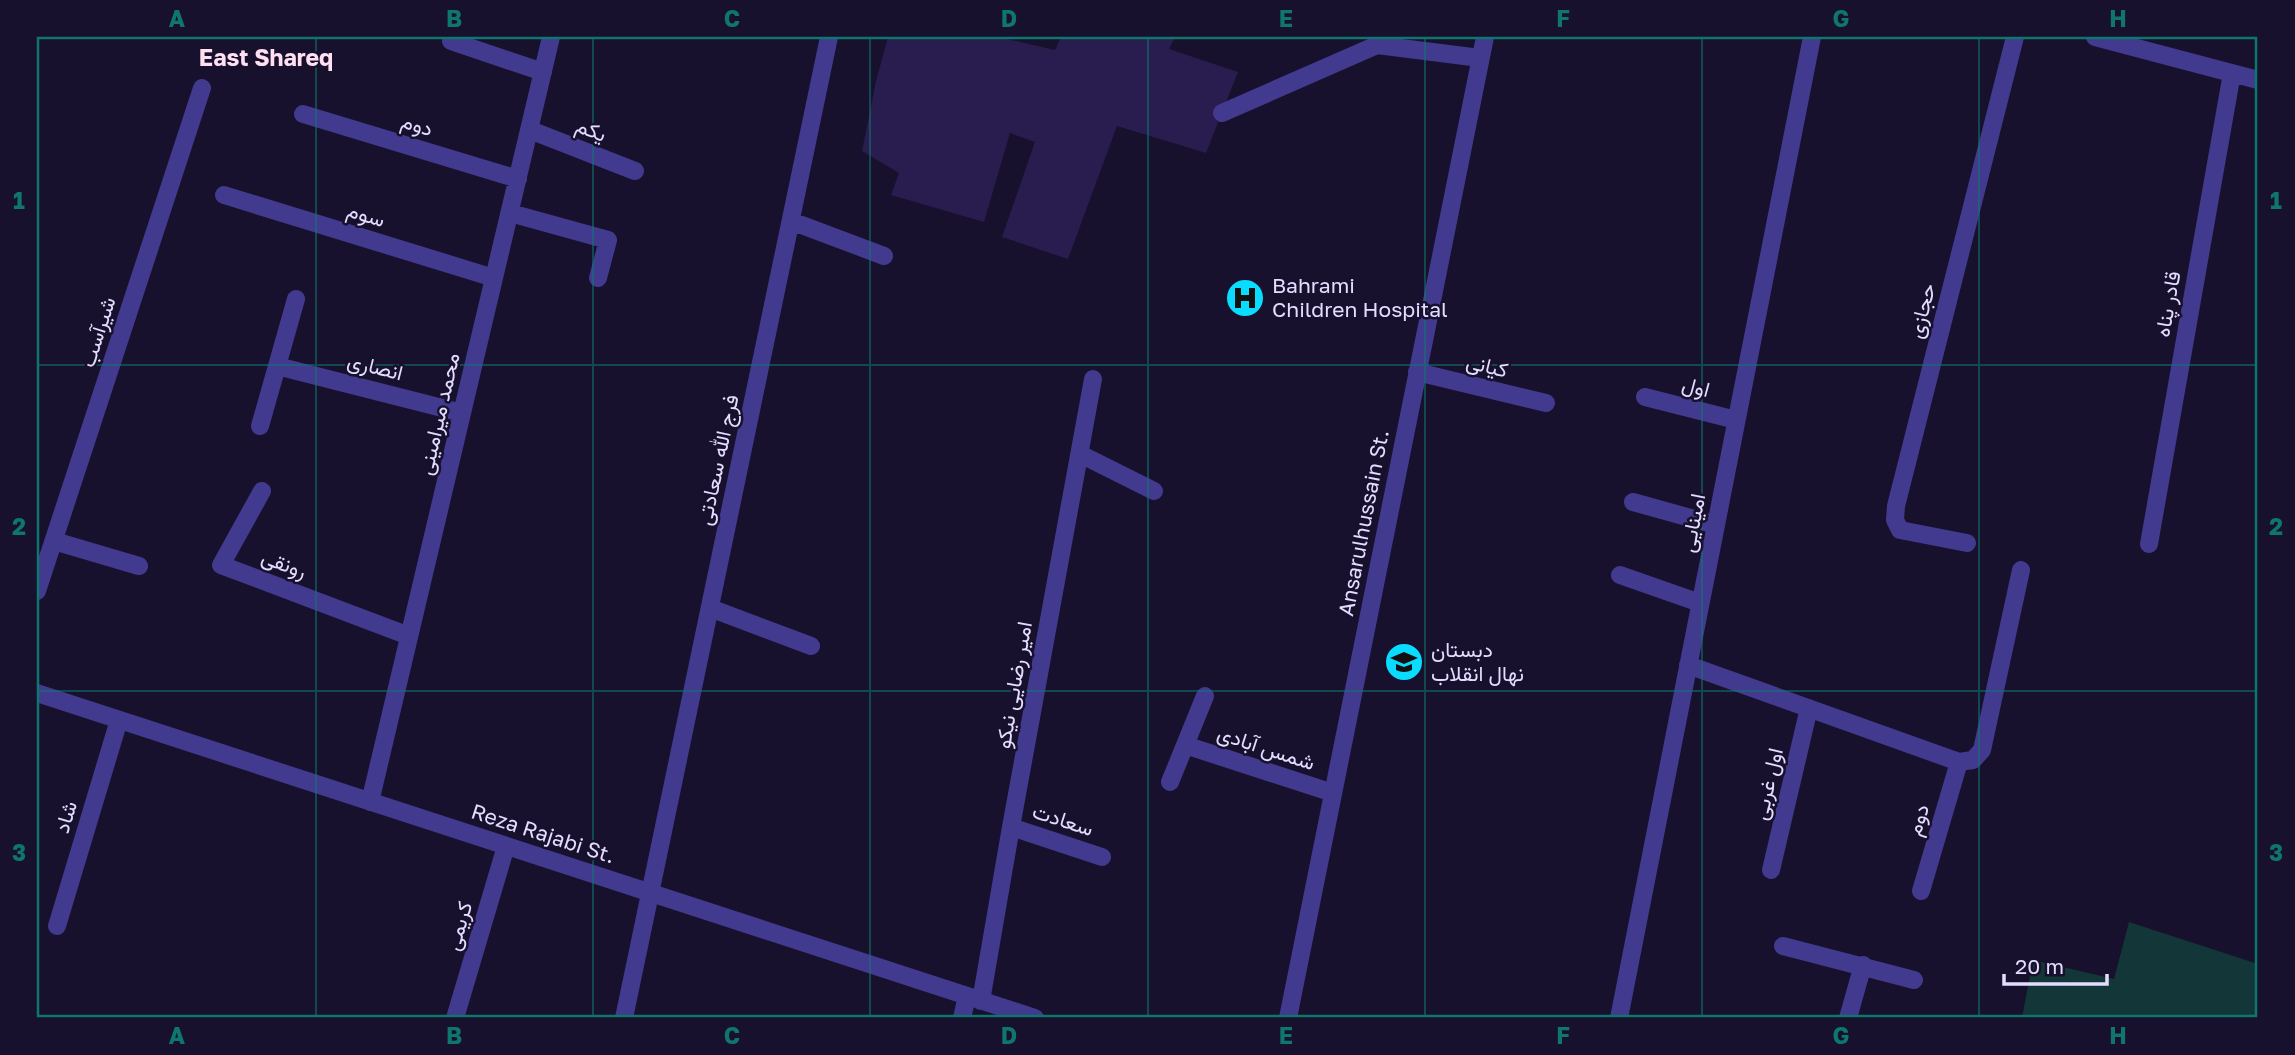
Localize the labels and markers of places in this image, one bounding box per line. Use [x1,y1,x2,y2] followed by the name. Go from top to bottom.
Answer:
[1272,272,1448,322] place label: Bahrami ‌ Children Hospital
[1224,277,1266,319] hospital icon: Bahrami ‌ Children Hospital
[1431,636,1524,687] place label: دبستان نهال انقلاب
[1383,641,1425,683] school or university icon: دبستان نهال انقلاب

